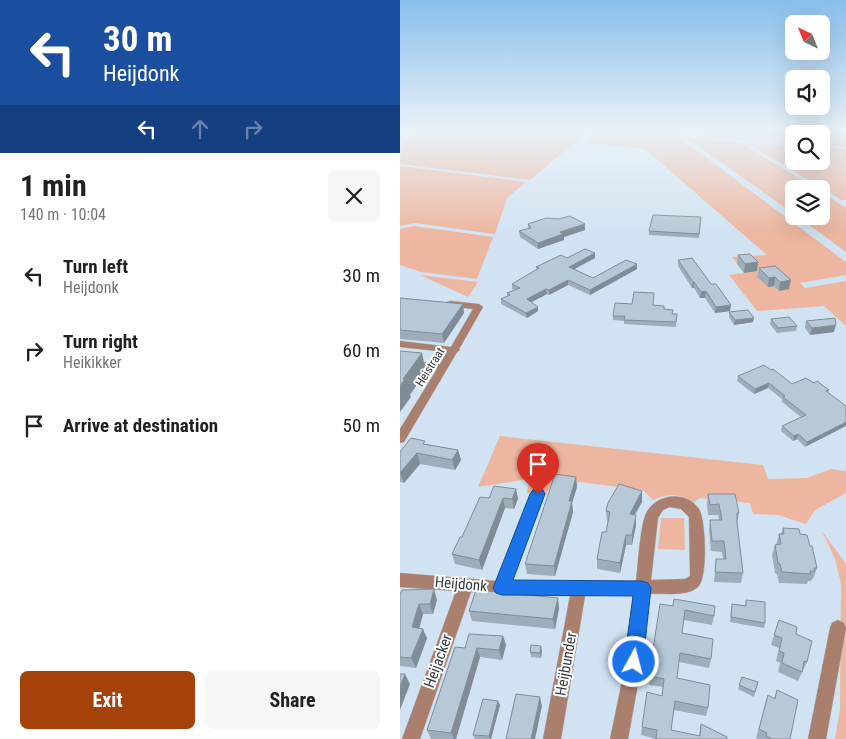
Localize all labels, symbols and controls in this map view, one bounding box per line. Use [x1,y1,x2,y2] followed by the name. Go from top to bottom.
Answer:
[785,15,830,60] north arrow
[785,15,830,225] map controls
[103,19,172,60] text: 30 m
[20,20,85,85] icon: left
[103,61,179,86] text: Heijdonk
[785,70,830,115] button: sound
[133,115,161,143] icon: left
[186,115,214,143] icon: ahead
[239,115,267,143] icon: right
[785,125,830,170] button: search
[20,168,87,203] text: 1 min
[328,170,380,222] button: close
[785,180,830,225] button: layers
[20,205,106,224] text: 140 m · 10:04
[63,255,128,278] text: Turn left
[20,262,48,290] icon: left
[343,264,380,287] text: 30 m
[63,278,119,297] text: Heijdonk
[63,330,138,353] text: Turn right
[20,337,48,365] icon: right
[343,339,380,362] text: 60 m
[413,345,448,389] street label: Heistraat
[63,353,122,372] text: Heikikker
[20,412,48,440] icon: arrive
[63,414,218,437] text: Arrive at destination
[343,414,380,437] text: 50 m
[517,443,559,494] pin
[524,450,552,478] icon: arrive
[434,573,488,595] street label: Heijdonk
[552,630,581,697] street label: Heijbunder
[420,631,456,690] street label: Heijacker
[607,635,659,687] position arrow
[20,671,195,729] button: Exit
[205,671,380,729] button: Share

